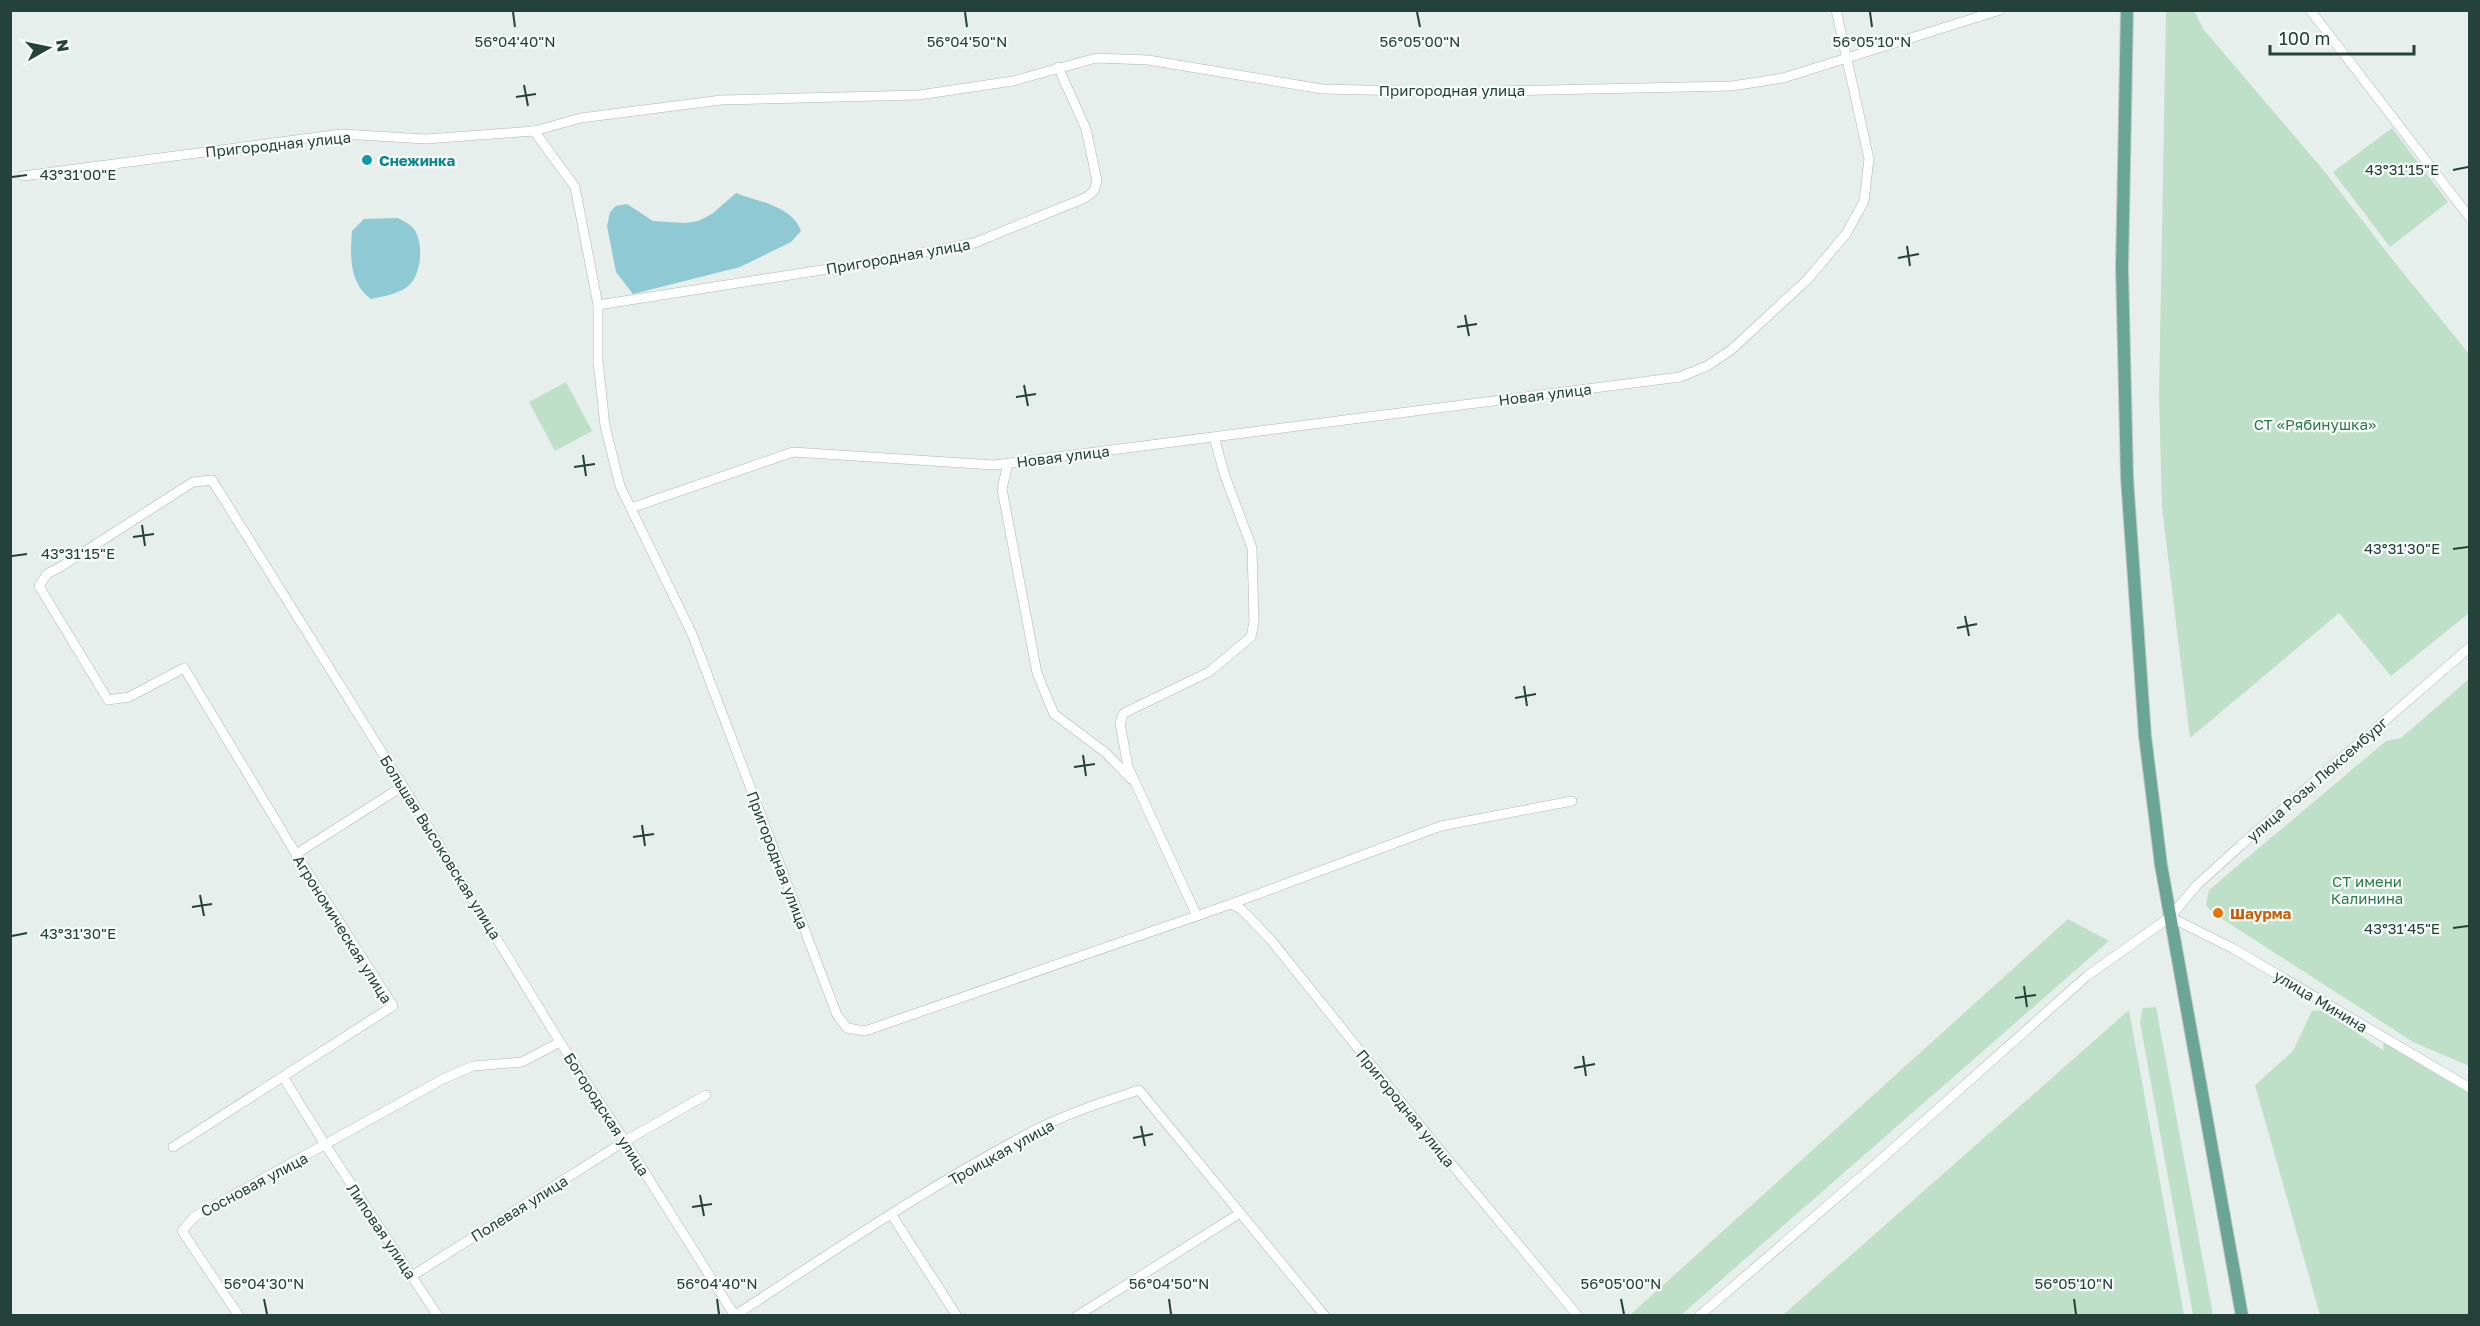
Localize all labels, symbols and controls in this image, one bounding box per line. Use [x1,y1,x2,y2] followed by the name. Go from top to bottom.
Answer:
[18,18,78,78] north arrow
[2270,18,2414,56] scale bar
[2279,27,2330,49] text: 100 m
[474,32,556,50] text: 56°04'40"N
[927,32,1007,50] text: 56°04'50"N
[1380,32,1460,50] text: 56°05'00"N
[1833,32,1911,50] text: 56°05'10"N
[52,38,74,53] text: N
[1379,81,1525,99] street label: Пригородная улица
[204,127,352,161] street label: Пригородная улица
[379,151,456,169] place label: Снежинка
[360,153,374,167] marker: Снежинка
[2365,160,2439,178] text: 43°31'15"E
[40,165,116,183] text: 43°31'00"E
[824,234,972,278] street label: Пригородная улица
[1497,379,1593,409] street label: Новая улица
[2254,415,2376,433] park label: СТ «Рябинушка»
[1015,441,1111,471] street label: Новая улица
[2364,539,2440,557] text: 43°31'30"E
[41,544,115,562] text: 43°31'15"E
[2243,713,2391,845] street label: улица Розы Люксембург
[377,752,505,942] street label: Большая Высоковская улица
[743,788,813,932] street label: Пригородная улица
[290,851,396,1007] street label: Агрономическая улица
[2331,872,2403,907] park label: СТ имени Калинина
[2230,904,2291,922] place label: Шаурма
[2211,906,2225,920] marker: Шаурма
[2364,919,2440,937] text: 43°31'45"E
[40,924,116,942] text: 43°31'30"E
[2271,966,2371,1036] street label: улица Минина
[1353,1045,1459,1171] street label: Пригородная улица
[560,1049,654,1179] street label: Богородская улица
[945,1116,1057,1188] street label: Троицкая улица
[197,1148,311,1220] street label: Сосновая улица
[467,1171,571,1245] street label: Полевая улица
[343,1180,421,1282] street label: Липовая улица
[224,1274,304,1292] text: 56°04'30"N
[676,1274,758,1292] text: 56°04'40"N
[1129,1274,1209,1292] text: 56°04'50"N
[1581,1274,1661,1292] text: 56°05'00"N
[2035,1274,2113,1292] text: 56°05'10"N

